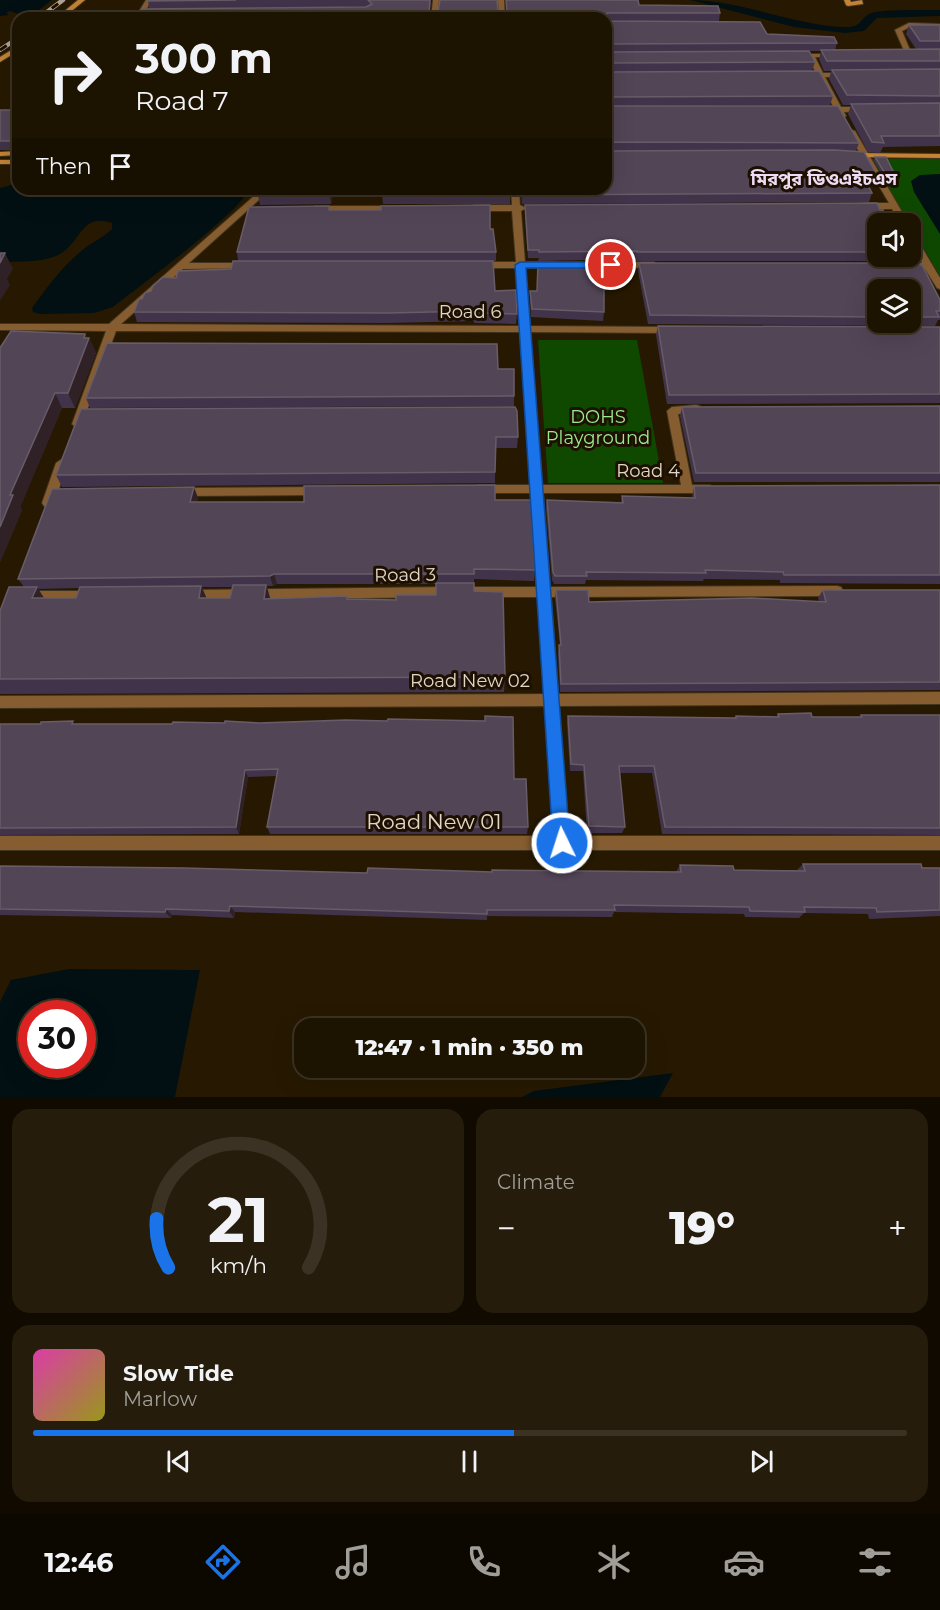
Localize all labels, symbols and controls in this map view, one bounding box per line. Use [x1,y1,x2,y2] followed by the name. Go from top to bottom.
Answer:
[135,32,273,84] text: 300 m
[36,36,114,114] icon: right
[135,84,229,117] text: Road 7
[104,150,137,183] icon: arrive
[36,153,92,180] text: Then
[750,168,898,190] district label: মিরপুর ডিওএইচএস
[867,213,921,333] map controls
[867,213,921,267] button: sound
[585,239,636,290] pin
[594,248,627,281] icon: arrive
[867,279,921,333] button: layers
[439,301,501,323] street label: Road 6
[546,406,650,449] park label: DOHS Playground
[616,460,680,482] street label: Road 4
[374,563,436,587] street label: Road 3
[410,670,530,692] street label: Road New 02
[366,809,502,834] street label: Road New 01
[530,811,594,875] position arrow
[18,1000,96,1078] speed limit sign: 30
[356,1034,583,1061] text: 12:47 · 1 min · 350 m
[497,1170,575,1194] text: Climate
[207,1182,269,1258] text: 21
[669,1200,735,1255] text: 19°
[497,1208,516,1248] text: −
[888,1208,907,1248] text: +
[209,1252,267,1278] text: km/h
[123,1360,234,1387] text: Slow Tide
[123,1387,197,1411] text: Marlow
[162,1445,195,1478] icon: previous
[453,1445,486,1478] icon: pause
[745,1445,778,1478] icon: next
[202,1541,244,1583] icon: directions
[332,1541,374,1583] icon: music
[463,1541,505,1583] icon: phone
[593,1541,635,1583] icon: climate
[723,1541,765,1583] icon: car
[854,1541,896,1583] icon: filters
[44,1546,114,1579] text: 12:46

